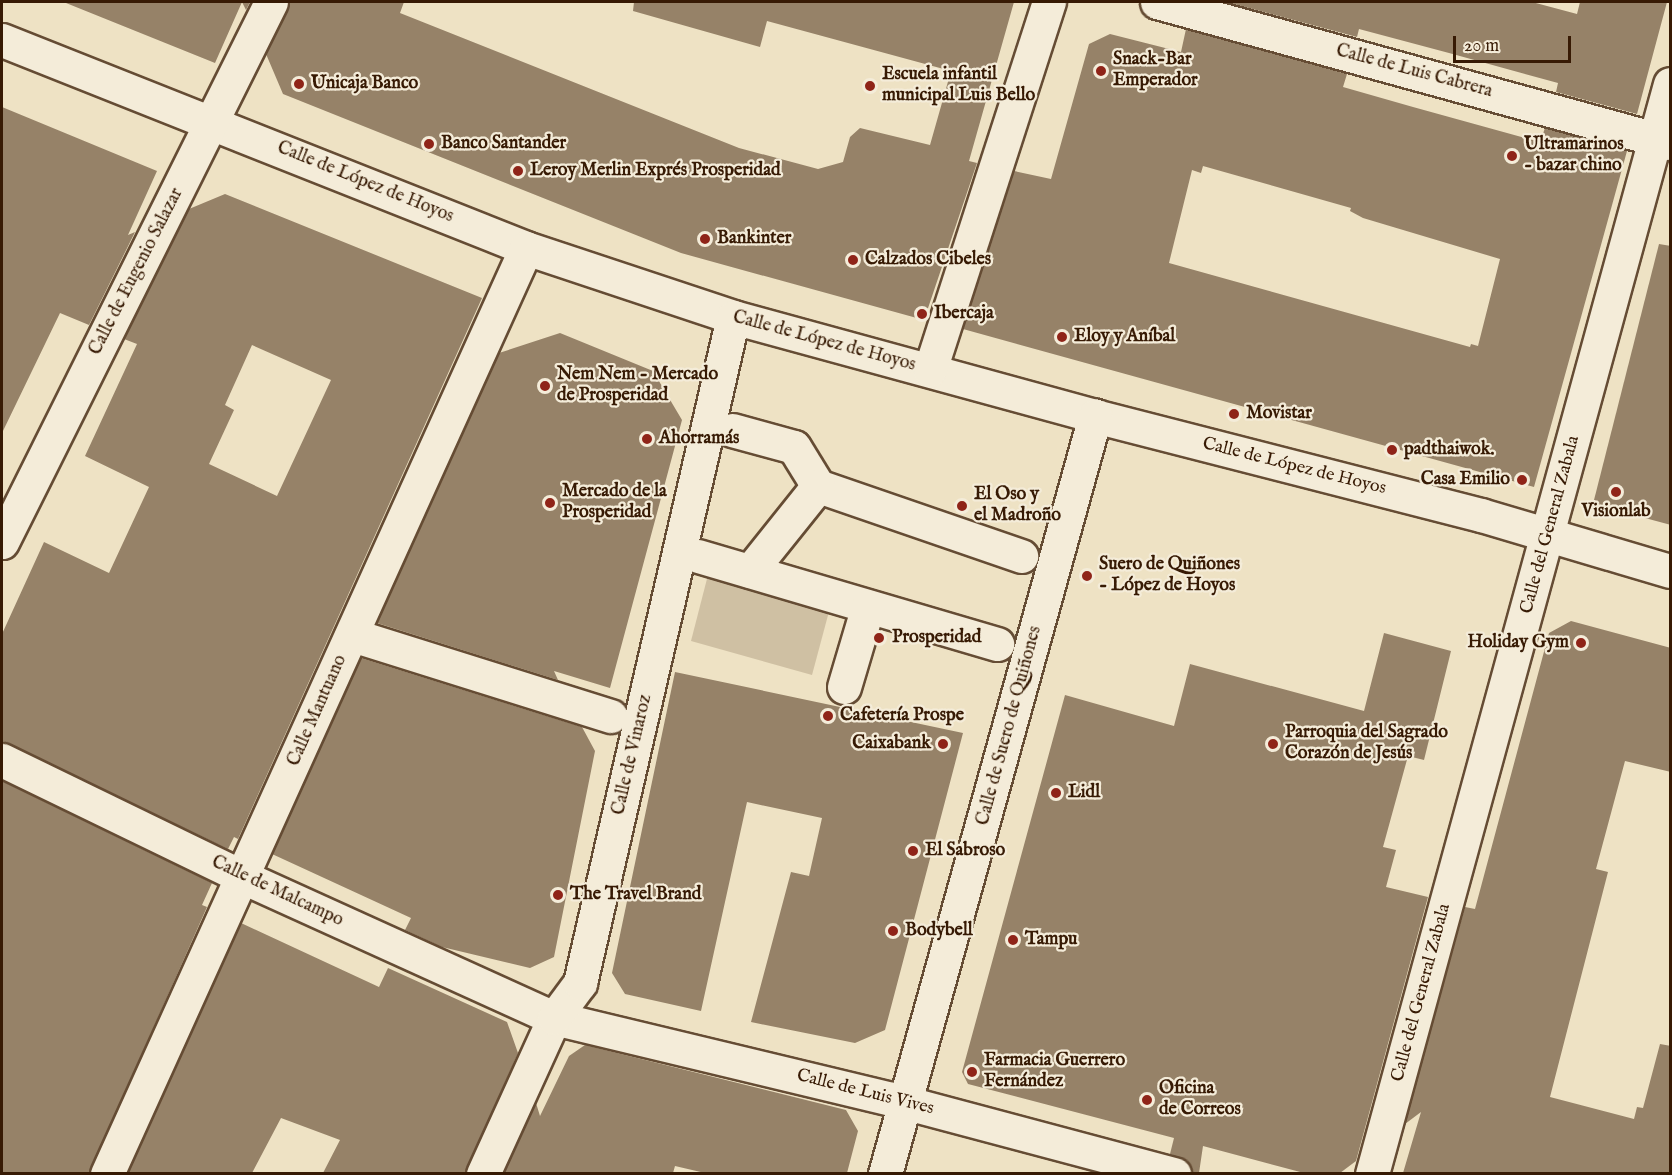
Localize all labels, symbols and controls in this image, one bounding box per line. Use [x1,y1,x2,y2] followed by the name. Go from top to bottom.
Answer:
[1456,24,1574,62] scale bar
[1464,35,1499,58] text: 20 m
[1333,41,1495,103] street label: Calle de Luis Cabrera
[1113,50,1198,92] place label: Snack-Bar Emperador
[1094,64,1108,78] marker: Snack-Bar Emperador
[882,65,1035,107] place label: Escuela infantil municipal Luis Bello
[311,73,418,95] place label: Unicaja Banco
[292,77,306,91] marker: Unicaja Banco
[863,79,877,93] marker: Escuela infantil municipal Luis Bello
[441,133,566,155] place label: Banco Santander
[1524,135,1624,178] place label: Ultramarinos - bazar chino
[422,137,436,151] marker: Banco Santander
[274,138,456,228] street label: Calle de López de Hoyos
[1505,149,1519,163] marker: Ultramarinos - bazar chino
[530,160,781,182] place label: Leroy Merlin Exprés Prosperidad
[511,164,525,178] marker: Leroy Merlin Exprés Prosperidad
[85,185,189,359] street label: Calle de Eugenio Salazar
[717,228,791,250] place label: Bankinter
[698,232,712,246] marker: Bankinter
[865,249,991,271] place label: Calzados Cibeles
[846,253,860,267] marker: Calzados Cibeles
[934,303,994,325] place label: Ibercaja
[730,307,918,377] street label: Calle de López de Hoyos
[915,307,929,321] marker: Ibercaja
[1074,326,1175,348] place label: Eloy y Aníbal
[1055,330,1069,344] marker: Eloy y Aníbal
[557,365,718,407] place label: Nem Nem - Mercado de Prosperidad
[538,379,552,393] marker: Nem Nem - Mercado de Prosperidad
[1246,403,1312,425] place label: Movistar
[1227,407,1241,421] marker: Movistar
[659,428,739,450] place label: Ahorramás
[640,432,654,446] marker: Ahorramás
[1200,434,1388,500] street label: Calle de López de Hoyos
[1517,434,1585,616] street label: Calle del General Zabala
[1404,439,1494,461] place label: padthaiwok.
[1385,443,1399,457] marker: padthaiwok.
[1421,469,1510,491] place label: Casa Emilio
[1515,473,1529,487] marker: Casa Emilio
[562,482,667,524] place label: Mercado de la Prosperidad
[974,485,1061,528] place label: El Oso y el Madroño
[1609,485,1623,499] marker: Visionlab
[543,496,557,510] marker: Mercado de la Prosperidad
[955,499,969,513] marker: El Oso y el Madroño
[1581,501,1651,523] place label: Visionlab
[1099,555,1240,598] place label: Suero de Quiñones - López de Hoyos
[1080,569,1094,583] marker: Suero de Quiñones - López de Hoyos
[973,624,1047,828] street label: Calle de Suero de Quiñones
[892,627,981,649] place label: Prosperidad
[870,629,888,647] marker: Prosperidad
[1467,632,1569,654] place label: Holiday Gym
[1574,636,1588,650] marker: Holiday Gym
[284,652,352,770] street label: Calle Mantuano
[609,693,657,817] street label: Calle de Vinaroz
[840,705,964,727] place label: Cafetería Prospe
[821,709,835,723] marker: Cafetería Prospe
[1285,723,1448,766] place label: Parroquia del Sagrado Corazón de Jesús
[852,733,931,755] place label: Caixabank
[936,737,950,751] marker: Caixabank
[1266,737,1280,751] marker: Parroquia del Sagrado Corazón de Jesús
[1068,782,1100,804] place label: Lidl
[1049,786,1063,800] marker: Lidl
[925,840,1005,862] place label: El Sabroso
[906,844,920,858] marker: El Sabroso
[208,852,346,932] street label: Calle de Malcampo
[570,884,701,906] place label: The Travel Brand
[551,888,565,902] marker: The Travel Brand
[1388,902,1456,1084] street label: Calle del General Zabala
[905,920,973,942] place label: Bodybell
[886,924,900,938] marker: Bodybell
[1025,929,1077,951] place label: Tampu
[1006,933,1020,947] marker: Tampu
[984,1051,1125,1094] place label: Farmacia Guerrero Fernández
[965,1065,979,1079] marker: Farmacia Guerrero Fernández
[794,1066,936,1120] street label: Calle de Luis Vives
[1159,1079,1241,1122] place label: Oficina de Correos
[1140,1093,1154,1107] marker: Oficina de Correos

